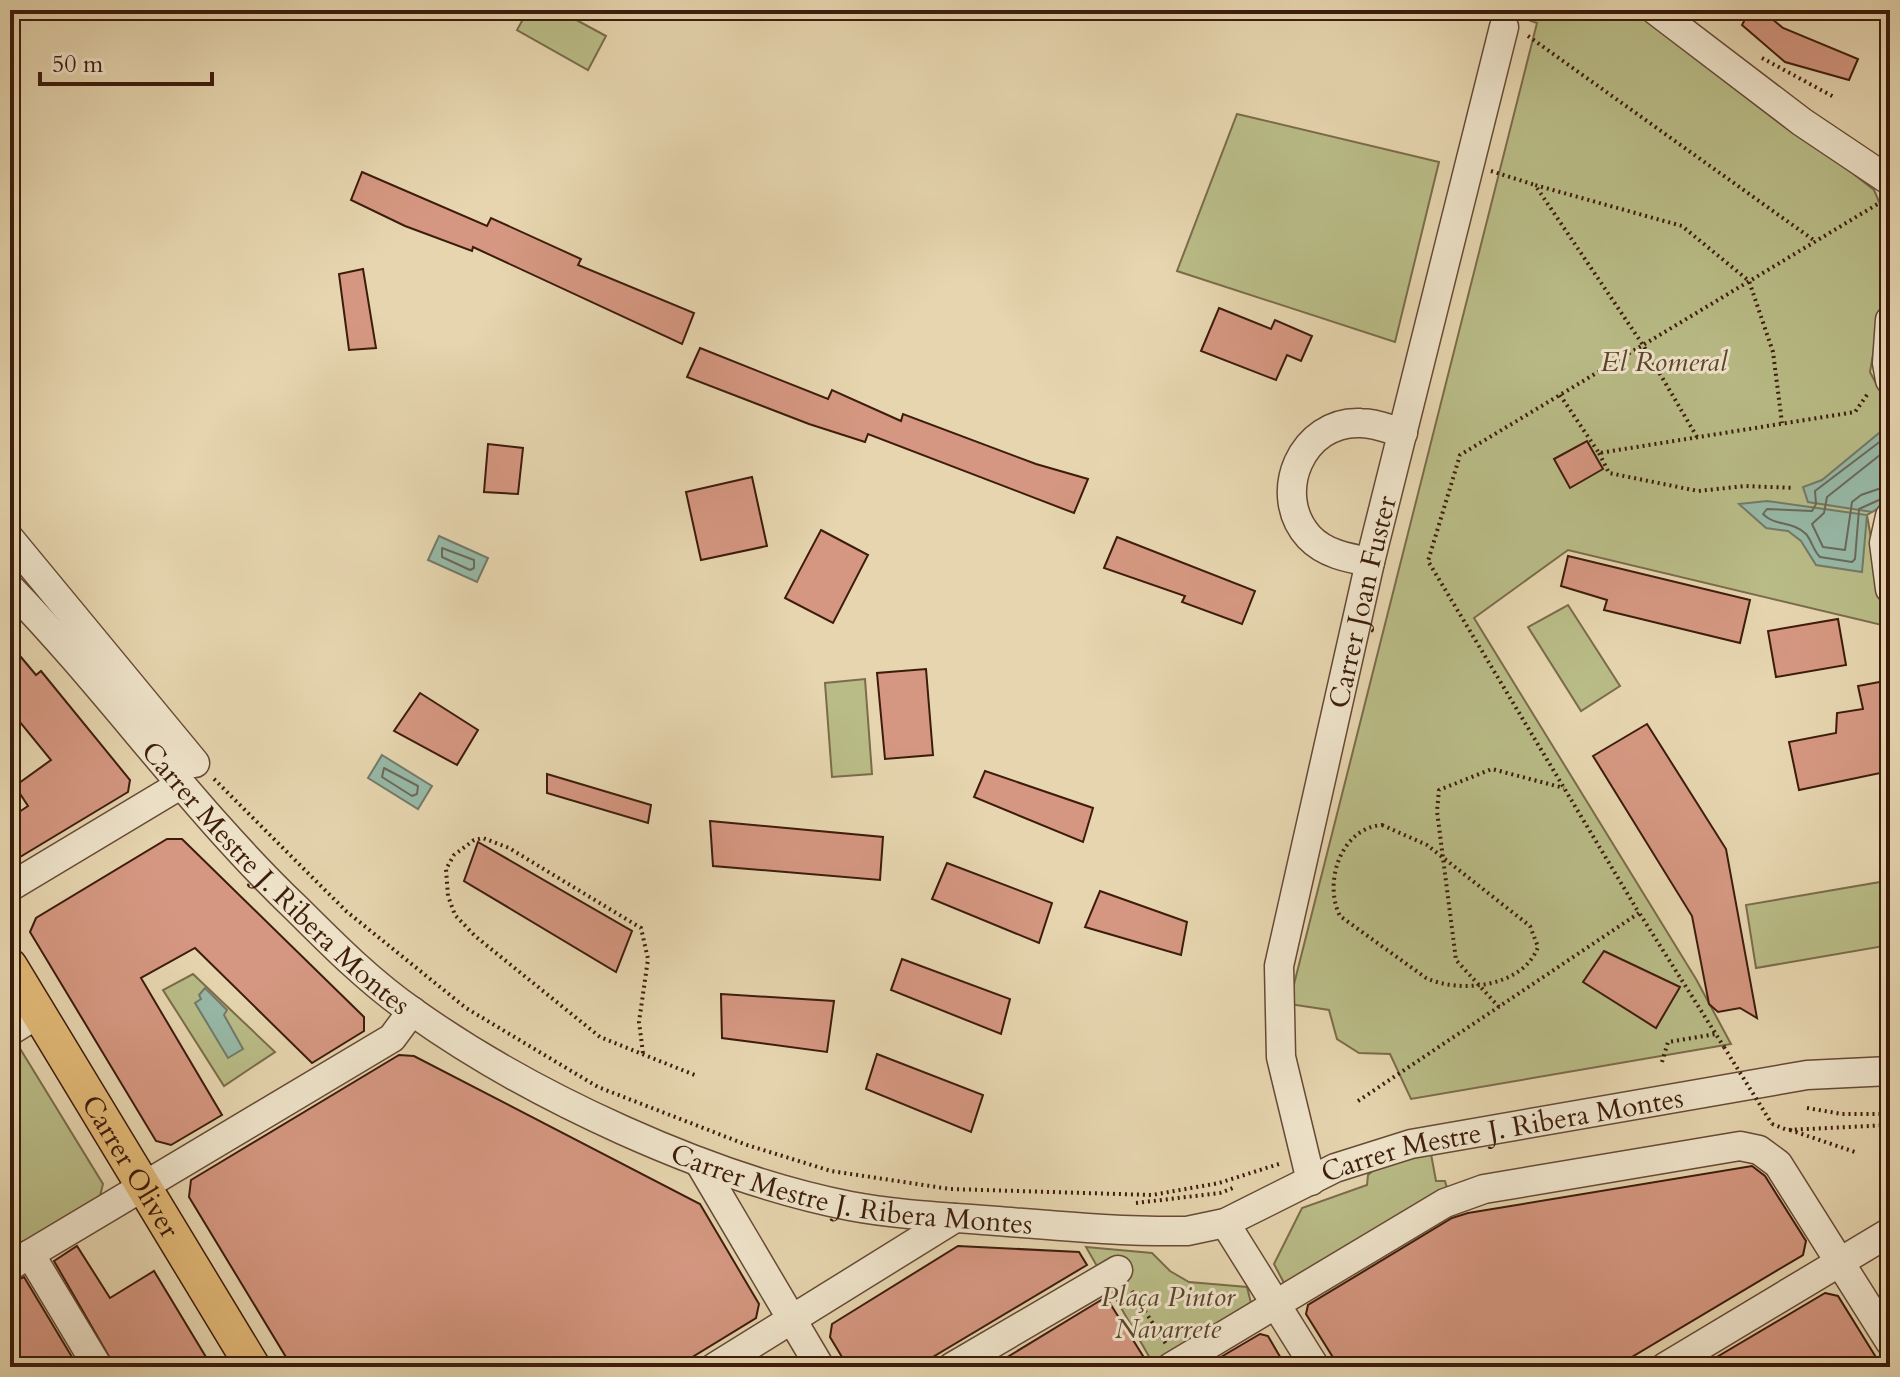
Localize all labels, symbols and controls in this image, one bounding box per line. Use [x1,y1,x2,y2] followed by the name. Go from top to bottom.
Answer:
[40,36,212,86] scale bar
[52,48,104,81] text: 50 m
[1601,343,1729,381] park label: El Romeral
[1320,491,1406,712] street label: Carrer Joan Fuster
[133,734,418,1024] street label: Carrer Mestre J. Ribera Montes
[1314,1079,1686,1192] street label: Carrer Mestre J. Ribera Montes
[73,1088,189,1246] street label: Carrer Oliver
[665,1135,1034,1244] street label: Carrer Mestre J. Ribera Montes
[1101,1278,1236,1348] park label: Plaça Pintor Navarrete

